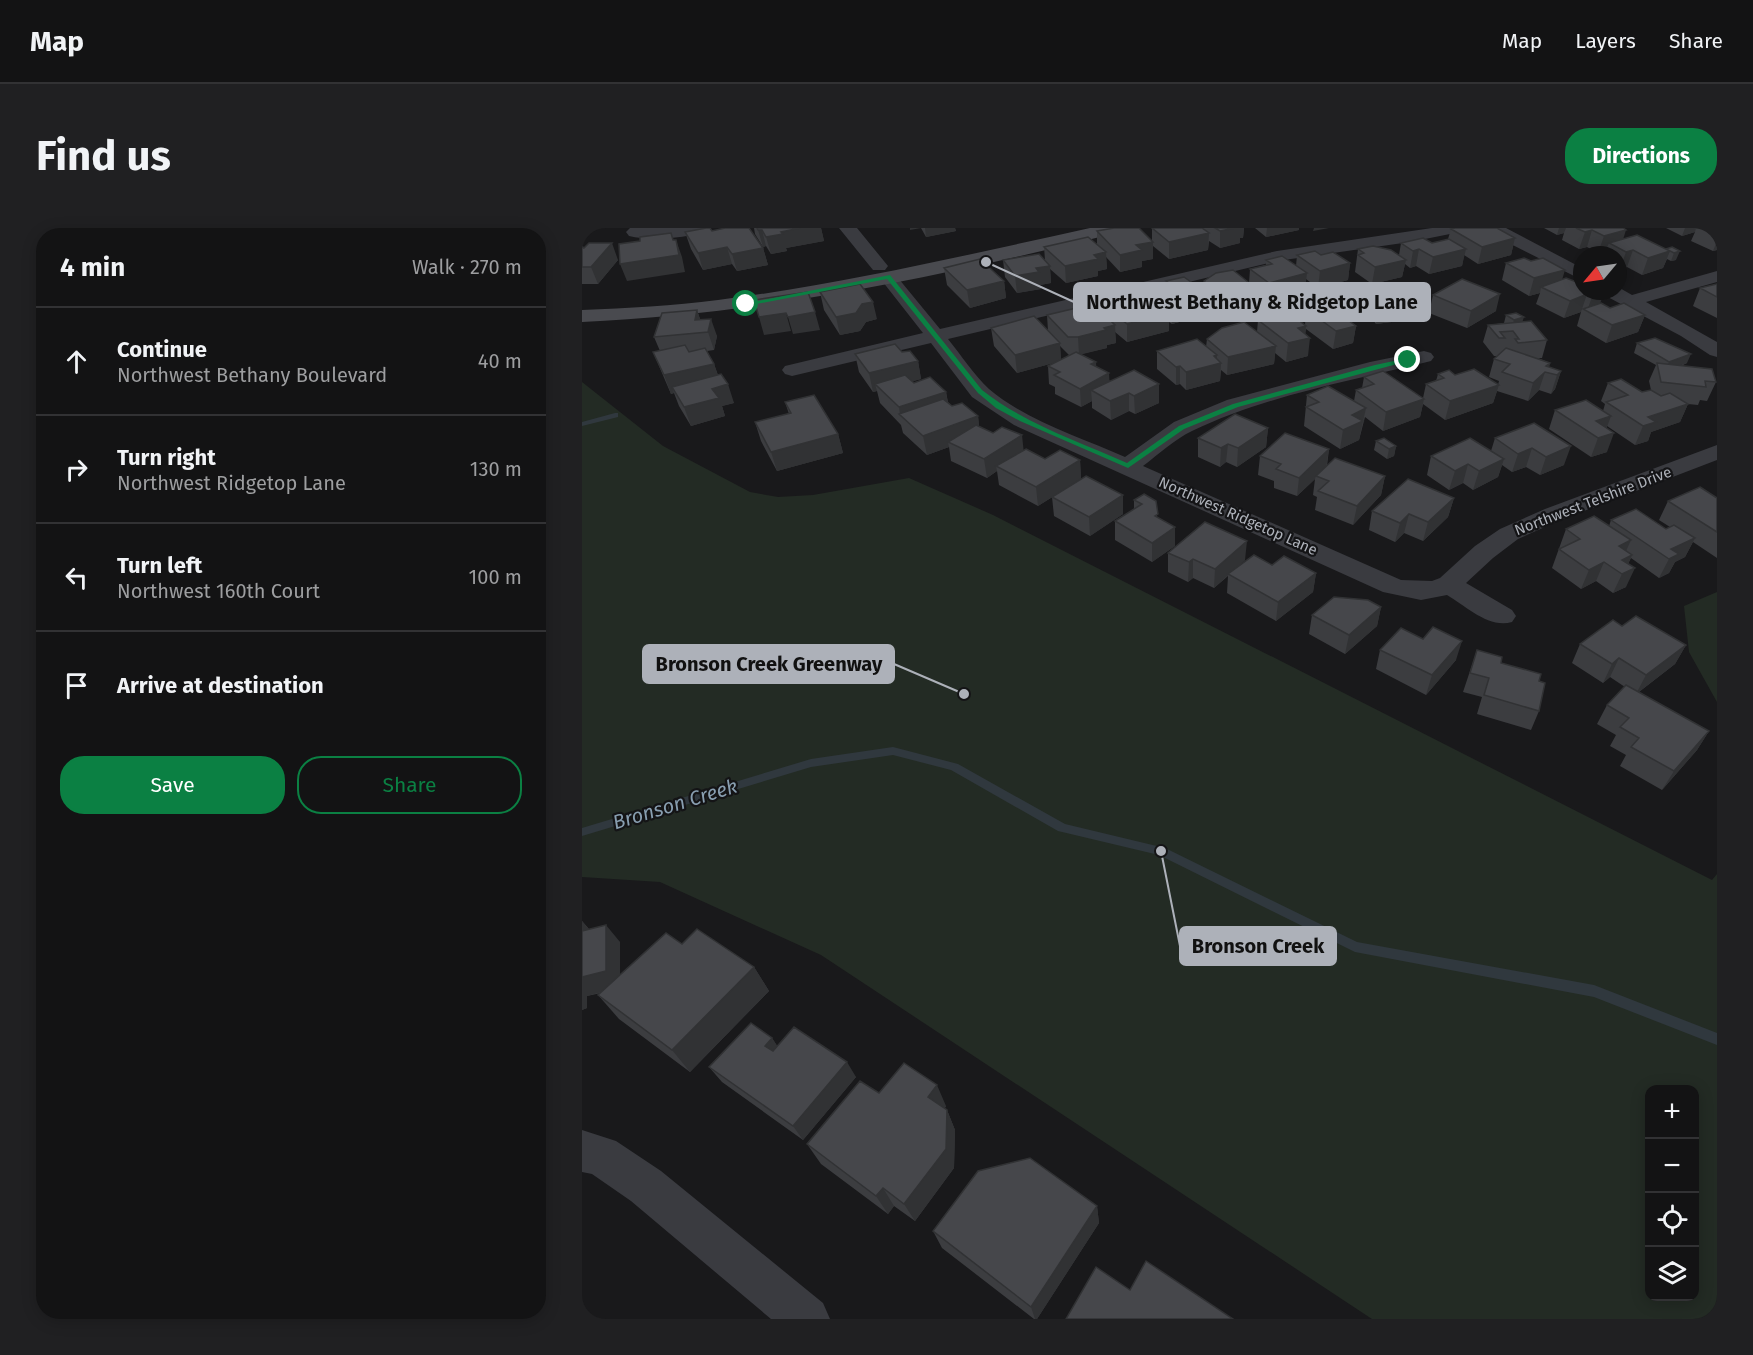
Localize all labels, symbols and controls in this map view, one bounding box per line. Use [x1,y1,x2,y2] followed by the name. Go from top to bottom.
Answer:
[30,25,84,58] text: Map
[1502,28,1542,54] text: Map
[1575,28,1636,54] text: Layers
[1669,28,1723,54] text: Share
[1565,128,1717,184] button: Directions
[36,131,171,181] text: Find us
[1573,246,1627,300] north arrow
[60,252,125,283] text: 4 min
[412,255,522,279] text: Walk · 270 m
[1074,283,1430,321] callout: Northwest Bethany & Ridgetop Lane
[732,290,758,316] route start
[1086,290,1418,314] text: Northwest Bethany & Ridgetop Lane
[117,336,207,363] text: Continue
[60,345,93,378] icon: ahead
[1394,346,1420,372] route end
[478,349,522,373] text: 40 m
[117,363,387,387] text: Northwest Bethany Boulevard
[117,444,216,471] text: Turn right
[60,453,93,486] icon: right
[470,457,522,481] text: 130 m
[1512,463,1674,539] street label: Northwest Telshire Drive
[117,471,346,495] text: Northwest Ridgetop Lane
[1156,473,1320,559] street label: Northwest Ridgetop Lane
[117,552,202,579] text: Turn left
[60,561,93,594] icon: left
[469,565,522,589] text: 100 m
[117,579,320,603] text: Northwest 160th Court
[643,645,894,683] callout: Bronson Creek Greenway
[656,652,883,676] text: Bronson Creek Greenway
[60,669,93,702] icon: arrive
[117,672,324,699] text: Arrive at destination
[60,756,285,814] button: Save
[297,756,522,814] button: Share
[610,774,740,834] water label: Bronson Creek
[1180,927,1336,965] callout: Bronson Creek
[1192,934,1325,958] text: Bronson Creek
[1645,1085,1699,1301] map controls
[1645,1085,1699,1139] button: +
[1645,1139,1699,1193] button: −
[1645,1193,1699,1247] button: locate
[1645,1247,1699,1301] button: layers

